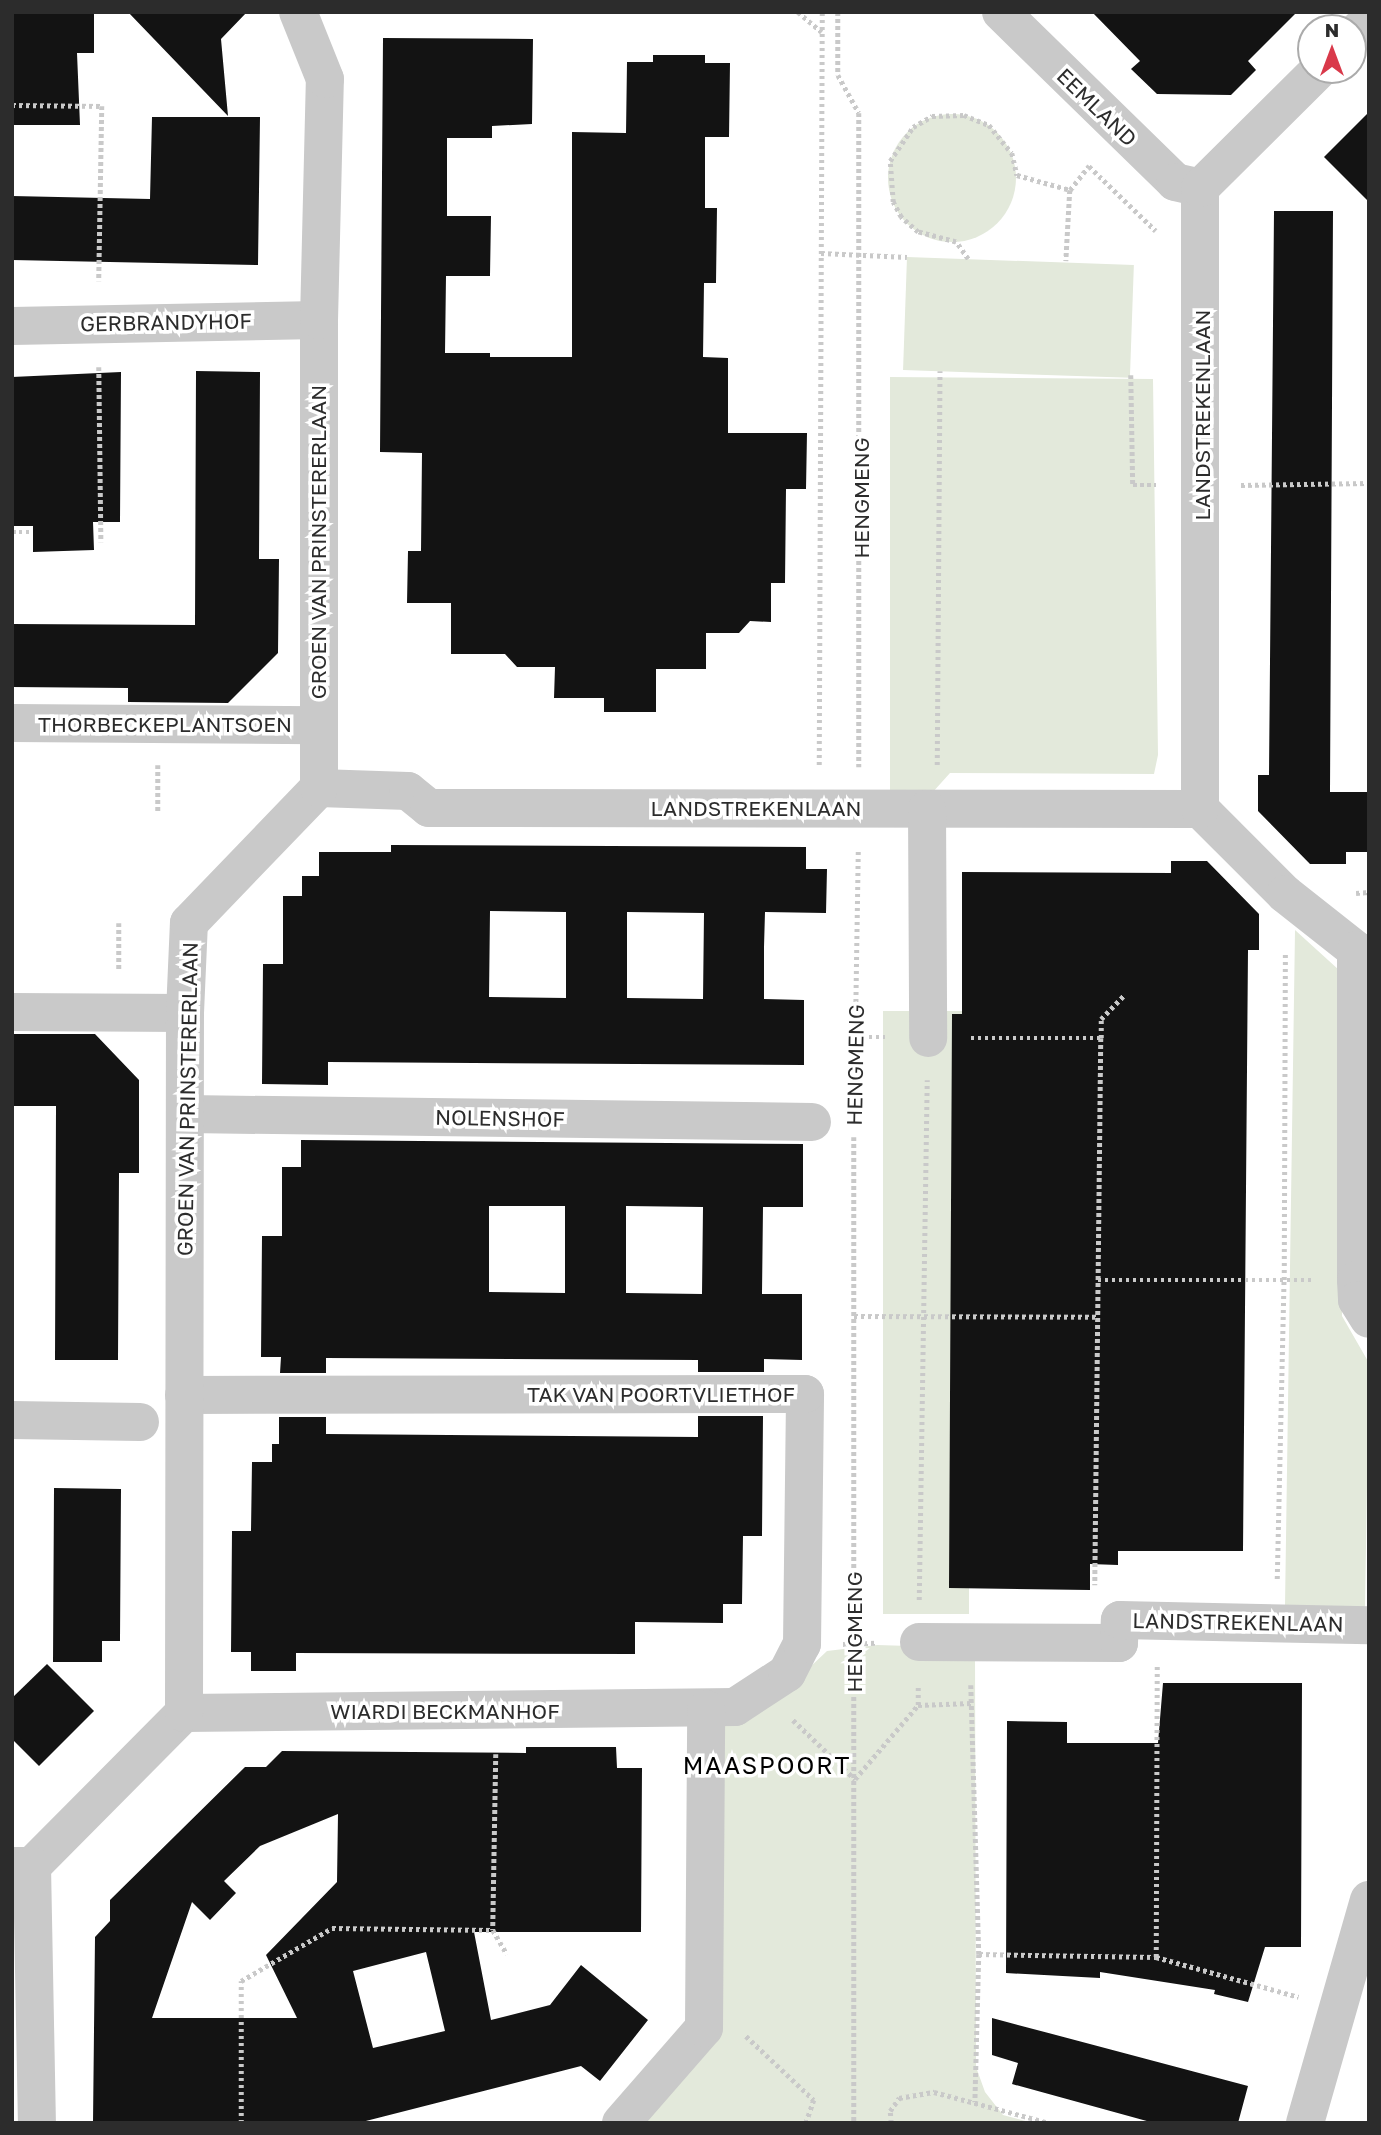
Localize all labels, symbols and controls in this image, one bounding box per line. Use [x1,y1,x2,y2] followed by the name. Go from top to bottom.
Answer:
[1297,14,1367,84] north arrow
[1325,18,1339,41] text: N
[1052,63,1142,151] street label: EEMLAND
[80,308,252,336] street label: GERBRANDYHOF
[1189,309,1215,521] street label: LANDSTREKENLAAN
[305,385,331,699] street label: GROEN VAN PRINSTERERLAAN
[848,437,874,559] street label: HENGMENG
[38,711,292,737] street label: THORBECKEPLANTSOEN
[650,795,862,821] street label: LANDSTREKENLAAN
[172,942,202,1256] street label: GROEN VAN PRINSTERERLAAN
[841,1004,869,1126] street label: HENGMENG
[435,1104,565,1132] street label: NOLENSHOF
[527,1381,795,1407] street label: TAK VAN POORTVLIETHOF
[841,1571,867,1693] street label: HENGMENG
[1132,1608,1344,1636] street label: LANDSTREKENLAAN
[330,1698,560,1724] street label: WIARDI BECKMANHOF
[684,1751,850,1779] district label: MAASPOORT

